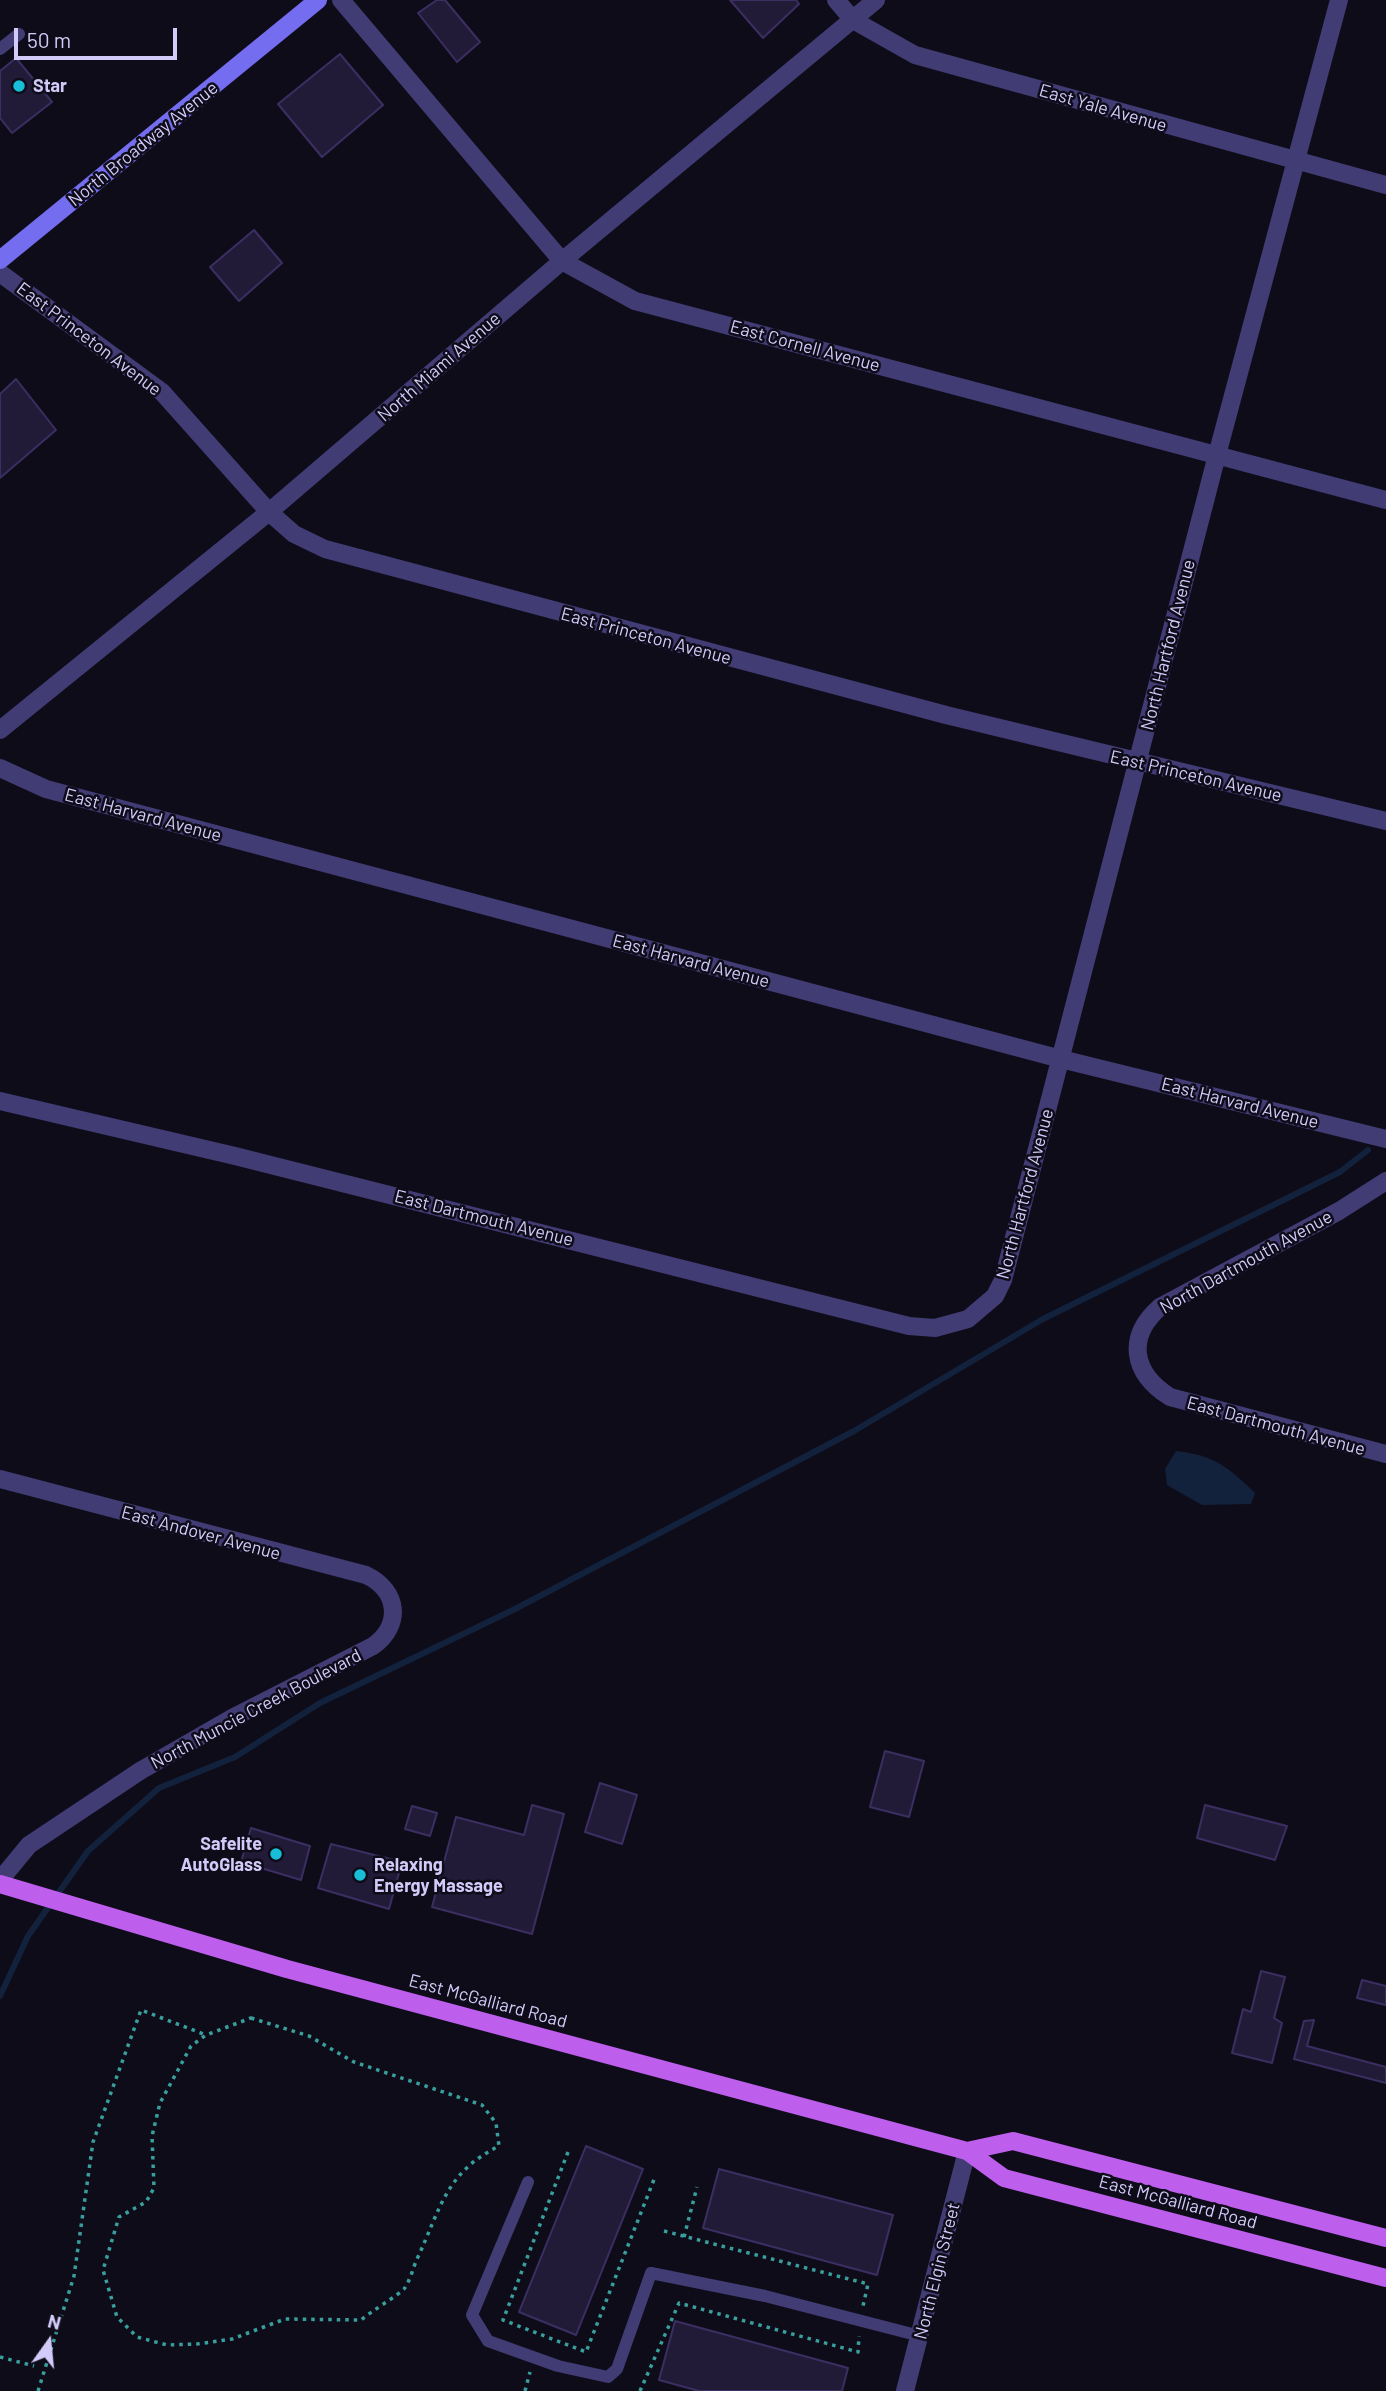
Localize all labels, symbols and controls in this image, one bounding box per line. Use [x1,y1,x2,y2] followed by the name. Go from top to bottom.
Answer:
[18,14,180,58] scale bar
[27,27,71,52] text: 50 m
[33,75,67,97] place label: Star
[64,77,222,211] street label: North Broadway Avenue
[11,78,27,94] marker: Star
[1037,79,1169,137] street label: East Yale Avenue
[12,278,166,400] street label: East Princeton Avenue
[373,308,505,426] street label: North Miami Avenue
[728,316,882,376] street label: East Cornell Avenue
[1136,557,1200,733] street label: North Hartford Avenue
[558,603,734,669] street label: East Princeton Avenue
[1108,746,1284,806] street label: East Princeton Avenue
[62,784,224,846] street label: East Harvard Avenue
[610,930,772,992] street label: East Harvard Avenue
[1159,1073,1321,1133] street label: East Harvard Avenue
[992,1106,1058,1282] street label: North Hartford Avenue
[392,1185,576,1251] street label: East Dartmouth Avenue
[1156,1206,1336,1318] street label: North Dartmouth Avenue
[1184,1392,1368,1460] street label: East Dartmouth Avenue
[119,1501,283,1565] street label: East Andover Avenue
[147,1644,365,1774] street label: North Muncie Creek Boulevard
[181,1833,262,1876] place label: Safelite AutoGlass
[268,1846,284,1862] marker: Safelite AutoGlass
[374,1854,503,1896] place label: Relaxing Energy Massage
[352,1867,368,1883] marker: Relaxing Energy Massage
[406,1969,570,2033] street label: East McGalliard Road
[1096,2170,1260,2234] street label: East McGalliard Road
[910,2200,964,2342] street label: North Elgin Street
[14,2307,84,2377] north arrow
[45,2308,64,2334] text: N

